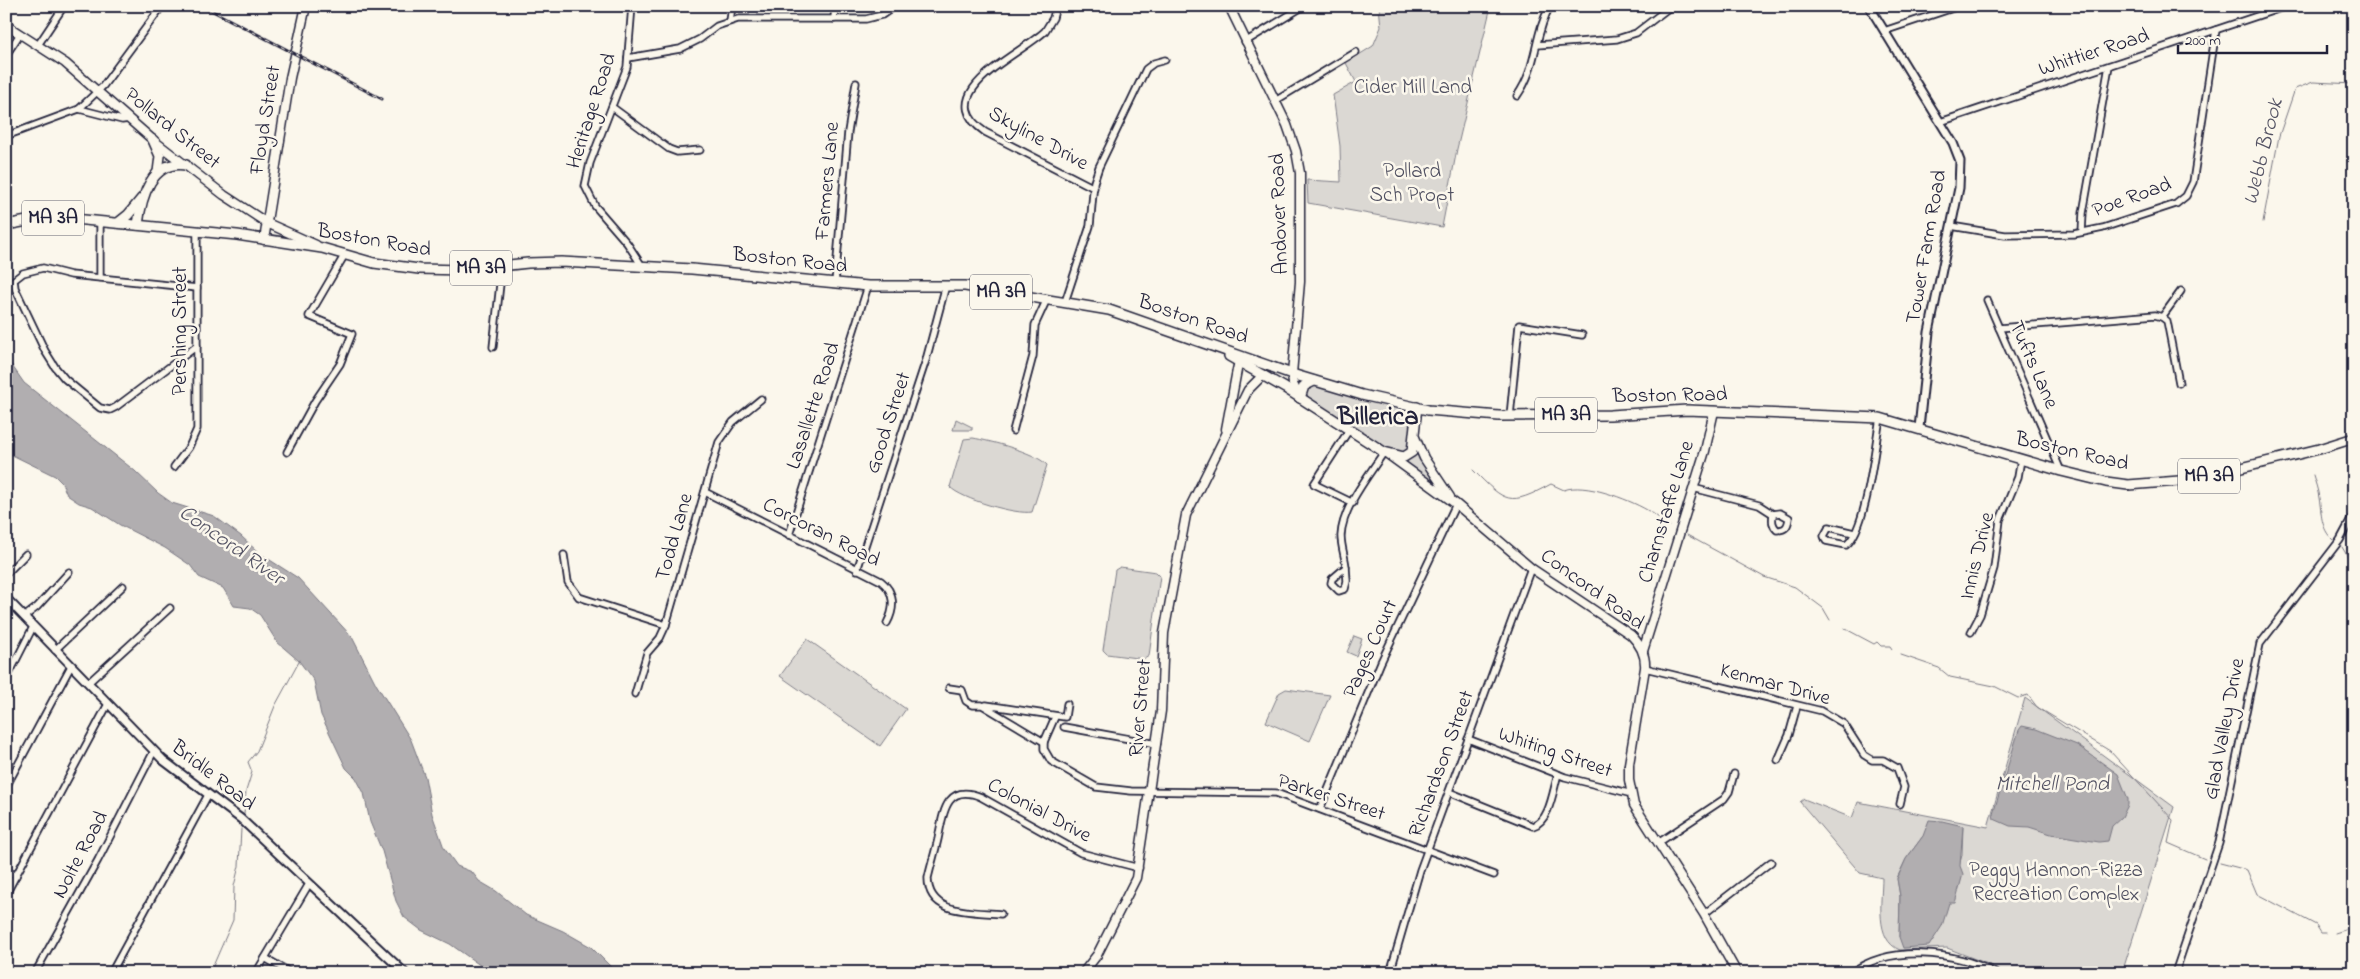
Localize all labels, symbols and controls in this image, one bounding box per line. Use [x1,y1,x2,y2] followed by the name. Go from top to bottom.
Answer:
[2035,21,2153,85] street label: Whittier Road
[2178,22,2326,54] scale bar
[2185,30,2221,52] text: 200 m
[559,49,627,173] street label: Heritage Road
[242,63,291,178] street label: Floyd Street
[1354,73,1472,103] park label: Cider Mill Land
[117,81,227,177] street label: Pollard Street
[2235,94,2293,208] water label: Webb Brook
[981,99,1094,181] street label: Skyline Drive
[808,120,848,242] street label: Farmers Lane
[1263,153,1297,275] street label: Andover Road
[1370,157,1454,211] park label: Pollard Sch Propt
[1899,168,1955,326] street label: Tower Farm Road
[2088,170,2176,226] street label: Poe Road
[22,200,84,236] road number: MA 3A
[314,216,433,266] street label: Boston Road
[730,240,849,282] street label: Boston Road
[450,250,512,286] road number: MA 3A
[166,266,198,396] street label: Pershing Street
[970,274,1032,310] road number: MA 3A
[1133,287,1252,353] street label: Boston Road
[2000,316,2066,414] street label: Tufts Lane
[779,338,849,473] street label: Lasallette Road
[859,368,919,478] street label: Good Street
[1611,380,1728,412] street label: Boston Road
[1535,398,1597,432] road number: MA 3A
[1337,399,1418,437] district label: Billerica
[2012,424,2132,480] street label: Boston Road
[1631,437,1703,587] street label: Charnstaffe Lane
[2178,458,2240,494] road number: MA 3A
[648,489,702,584] street label: Todd Lane
[757,491,885,576] street label: Corcoran Road
[172,498,293,596] water label: Concord River
[1953,509,2003,603] street label: Innis Drive
[1534,542,1650,638] street label: Concord Road
[1336,595,1408,704] street label: Pages Court
[2197,655,2255,803] street label: Glad Valley Drive
[1716,656,1834,714] street label: Kenmar Drive
[1122,658,1160,758] street label: River Street
[1401,686,1483,842] street label: Richardson Street
[1493,719,1616,788] street label: Whiting Street
[164,733,262,819] street label: Bridle Road
[1273,766,1389,830] street label: Parker Street
[1995,769,2111,801] water label: Mitchell Pond
[981,771,1097,851] street label: Colonial Drive
[45,806,117,904] street label: Nolte Road
[1969,856,2143,910] park label: Peggy Hannon-Rizza Recreation Complex

